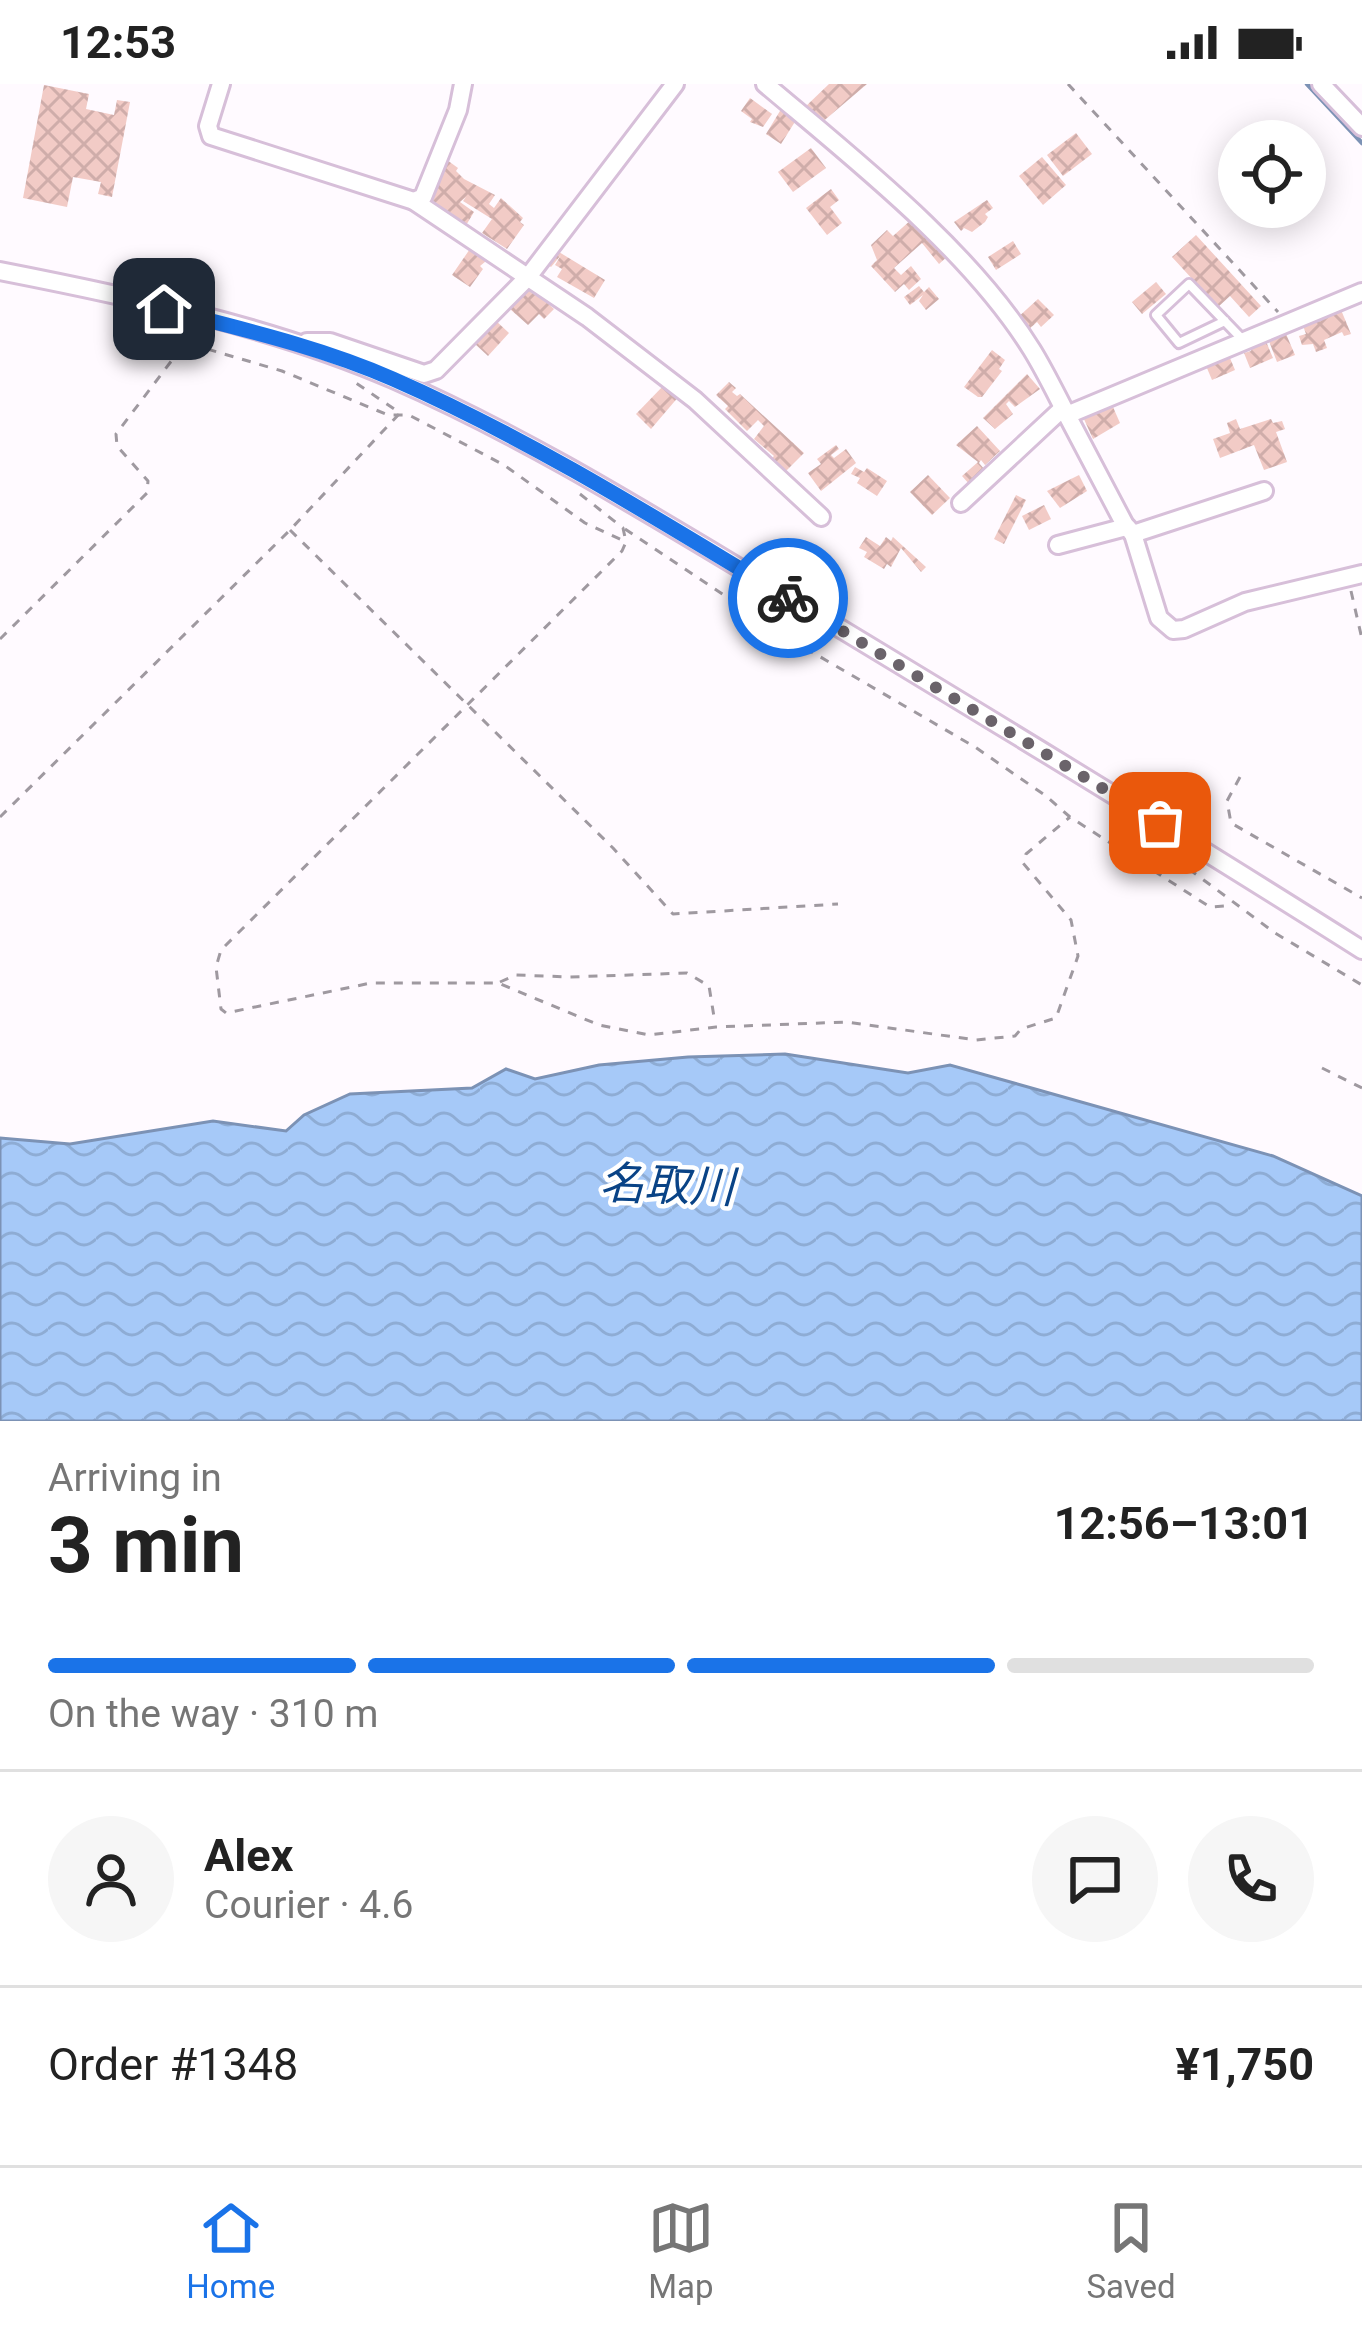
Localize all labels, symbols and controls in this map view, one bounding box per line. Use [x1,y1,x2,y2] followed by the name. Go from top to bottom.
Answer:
[60,16,176,69] text: 12:53
[1218,120,1326,228] map controls
[1218,120,1326,228] button: locate
[113,258,215,360] pin
[131,276,197,342] icon: home
[728,538,848,658] courier
[755,565,821,631] icon: bike
[1109,772,1211,874] pin
[1127,790,1193,856] icon: bag
[599,1156,739,1214] water label: 名取川
[48,1455,222,1501] text: Arriving in
[1054,1497,1314,1550] text: 12:56–13:01
[48,1500,244,1591] text: 3 min
[48,1691,379,1737] text: On the way · 310 m
[48,1816,174,1942] button: person
[1032,1816,1158,1942] button: chat
[1188,1816,1314,1942] button: phone
[204,1829,293,1882] text: Alex
[204,1882,413,1928] text: Courier · 4.6
[48,2038,298,2091] text: Order #1348
[1176,2038,1314,2091] text: ¥1,750
[186,2195,275,2306] tab: Home
[648,2195,714,2306] tab: Map
[1086,2195,1176,2306] tab: Saved

